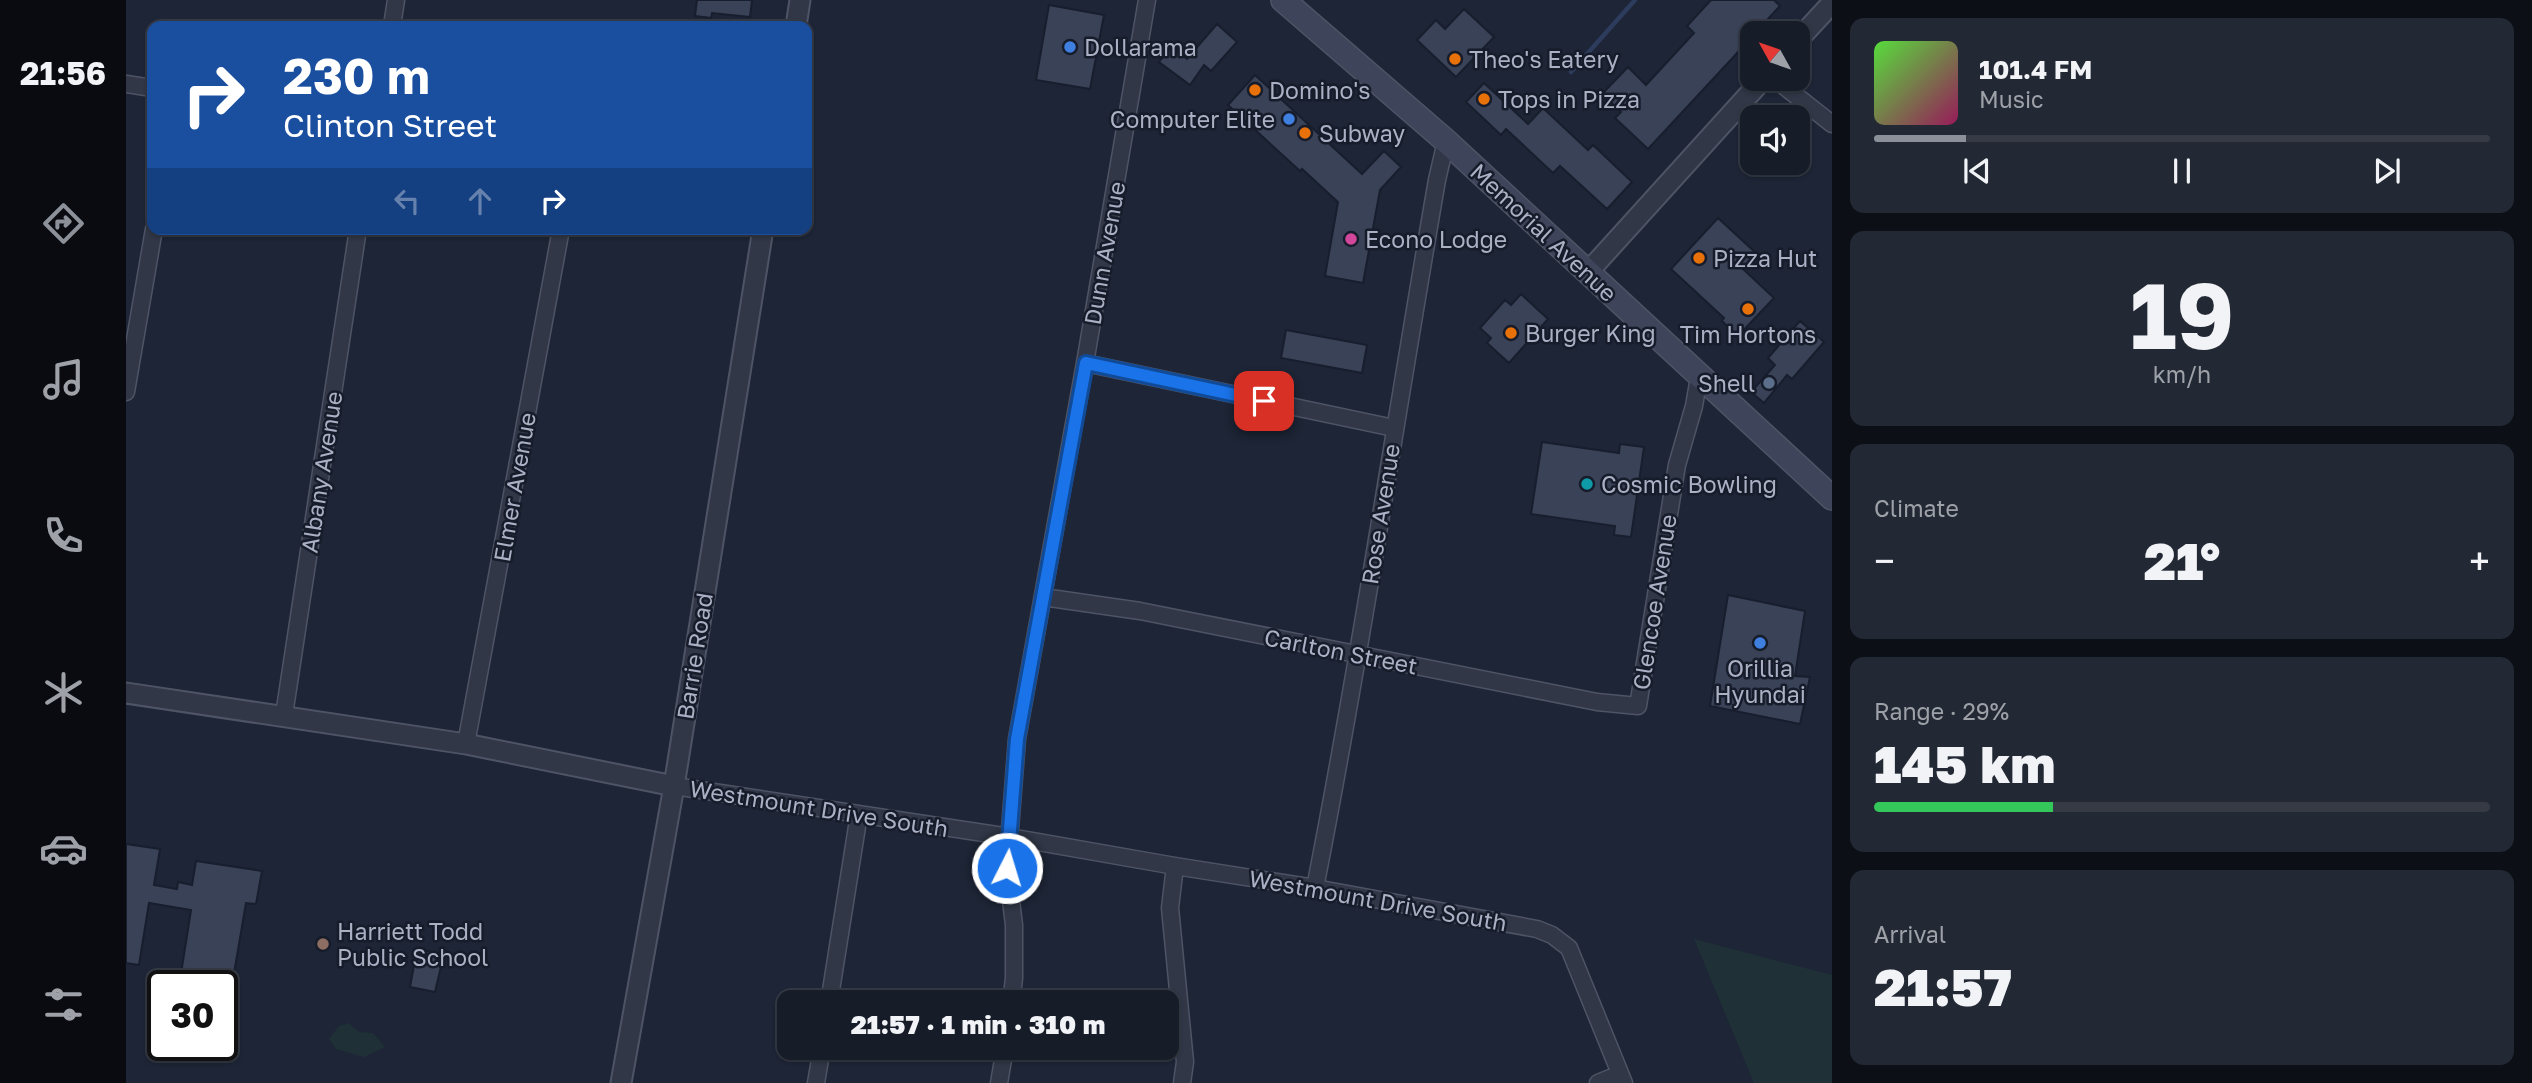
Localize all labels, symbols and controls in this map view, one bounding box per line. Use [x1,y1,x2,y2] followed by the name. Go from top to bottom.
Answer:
[1740,21,1810,91] north arrow
[1740,21,1810,175] map controls
[1084,33,1197,61] place label: Dollarama
[1062,39,1078,55] marker: Dollarama
[1469,45,1619,73] place label: Theo's Eatery
[283,46,430,105] text: 230 m
[168,49,259,140] icon: right
[1447,51,1463,67] marker: Theo's Eatery
[20,54,106,92] text: 21:56
[1979,54,2092,85] text: 101.4 FM
[1269,76,1370,104] place label: Domino's
[1247,82,1263,98] marker: Domino's
[1498,85,1640,113] place label: Tops in Pizza
[1979,85,2044,113] text: Music
[1476,91,1492,107] marker: Tops in Pizza
[1110,105,1275,133] place label: Computer Elite
[1740,105,1810,175] button: sound
[283,106,497,144] text: Clinton Street
[1281,111,1297,127] marker: Computer Elite
[1319,119,1405,147] place label: Subway
[1297,125,1313,141] marker: Subway
[1958,152,1996,190] icon: previous
[2163,152,2201,190] icon: pause
[2368,152,2406,190] icon: next
[1465,157,1623,307] street label: Memorial Avenue
[1078,179,1130,327] street label: Dunn Avenue
[388,182,426,220] icon: left
[461,182,499,220] icon: ahead
[534,182,572,220] icon: right
[39,199,88,248] icon: directions
[1365,225,1507,253] place label: Econo Lodge
[1343,231,1359,247] marker: Econo Lodge
[1713,244,1817,272] place label: Pizza Hut
[1691,250,1707,266] marker: Pizza Hut
[2130,260,2234,369] text: 19
[1740,301,1756,317] marker: Tim Hortons
[1525,319,1656,347] place label: Burger King
[1680,320,1816,348] place label: Tim Hortons
[1503,325,1519,341] marker: Burger King
[39,355,88,404] icon: music
[2153,360,2211,388] text: km/h
[1698,369,1755,397] place label: Shell
[1234,371,1294,431] pin
[1761,375,1777,391] marker: Shell
[1245,382,1283,420] icon: arrive
[294,389,348,555] street label: Albany Avenue
[487,410,541,564] street label: Elmer Avenue
[1355,442,1405,586] street label: Rose Avenue
[1601,470,1777,498] place label: Cosmic Bowling
[1579,476,1595,492] marker: Cosmic Bowling
[1874,494,1959,522] text: Climate
[39,511,88,560] icon: phone
[1626,512,1682,692] street label: Glencoe Avenue
[2144,529,2220,591] text: 21°
[1874,538,1895,583] text: −
[2469,538,2490,583] text: +
[670,591,718,721] street label: Barrie Road
[1262,622,1420,680] street label: Carlton Street
[1752,635,1768,651] marker: Orillia Hyundai
[1714,654,1806,708] place label: Orillia Hyundai
[39,668,88,717] icon: climate
[1874,697,2009,725] text: Range · 29%
[1874,732,2056,794] text: 145 km
[688,774,950,842] street label: Westmount Drive South
[39,824,88,873] icon: car
[970,831,1044,905] position arrow
[1247,864,1509,936] street label: Westmount Drive South
[337,917,488,971] place label: Harriett Todd Public School
[1874,920,1946,948] text: Arrival
[315,936,331,952] marker: Harriett Todd Public School
[1874,955,2012,1017] text: 21:57
[147,970,238,1061] speed limit sign: 30
[39,980,88,1029] icon: filters
[851,1009,1105,1040] text: 21:57 · 1 min · 310 m

